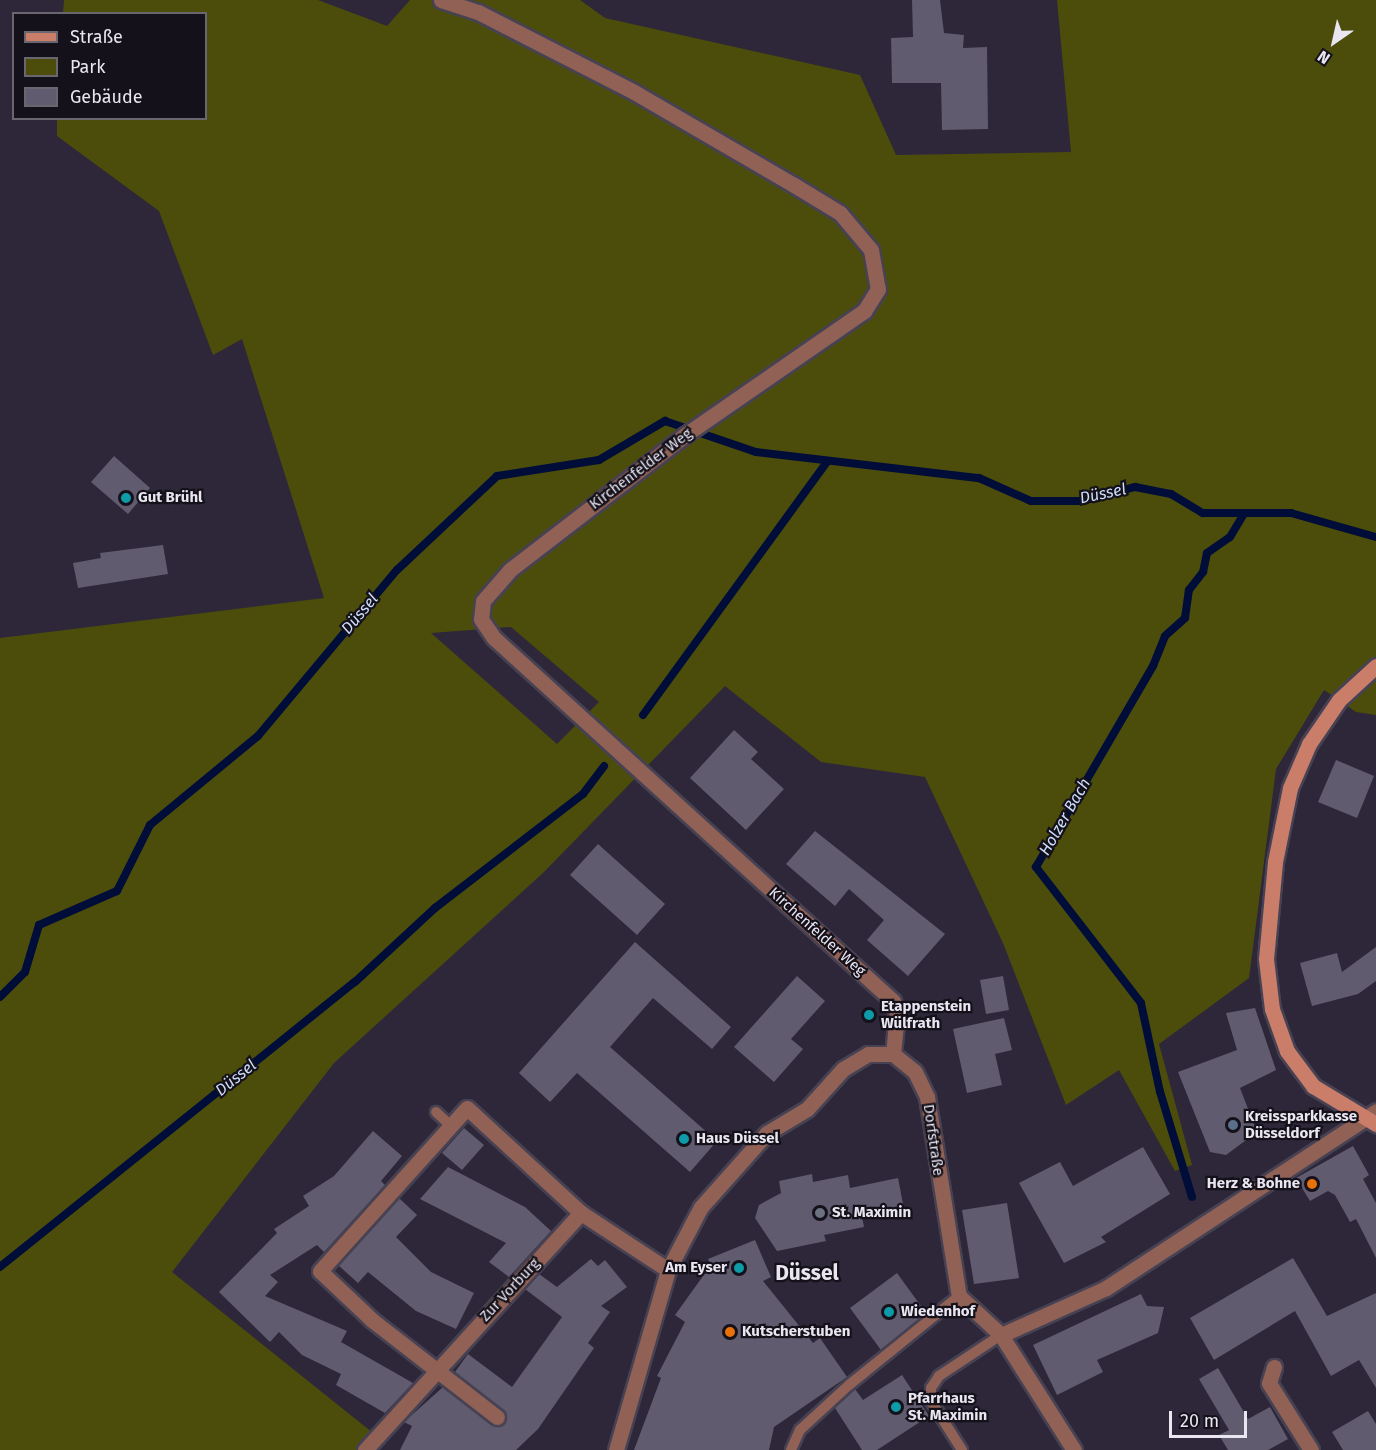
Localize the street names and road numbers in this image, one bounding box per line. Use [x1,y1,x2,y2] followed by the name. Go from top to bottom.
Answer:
[586,425,696,513] street label: Kirchenfelder Weg
[765,884,869,980] street label: Kirchenfelder Weg
[919,1103,947,1177] street label: Dorfstraße
[476,1255,544,1325] street label: Zur Vorburg

